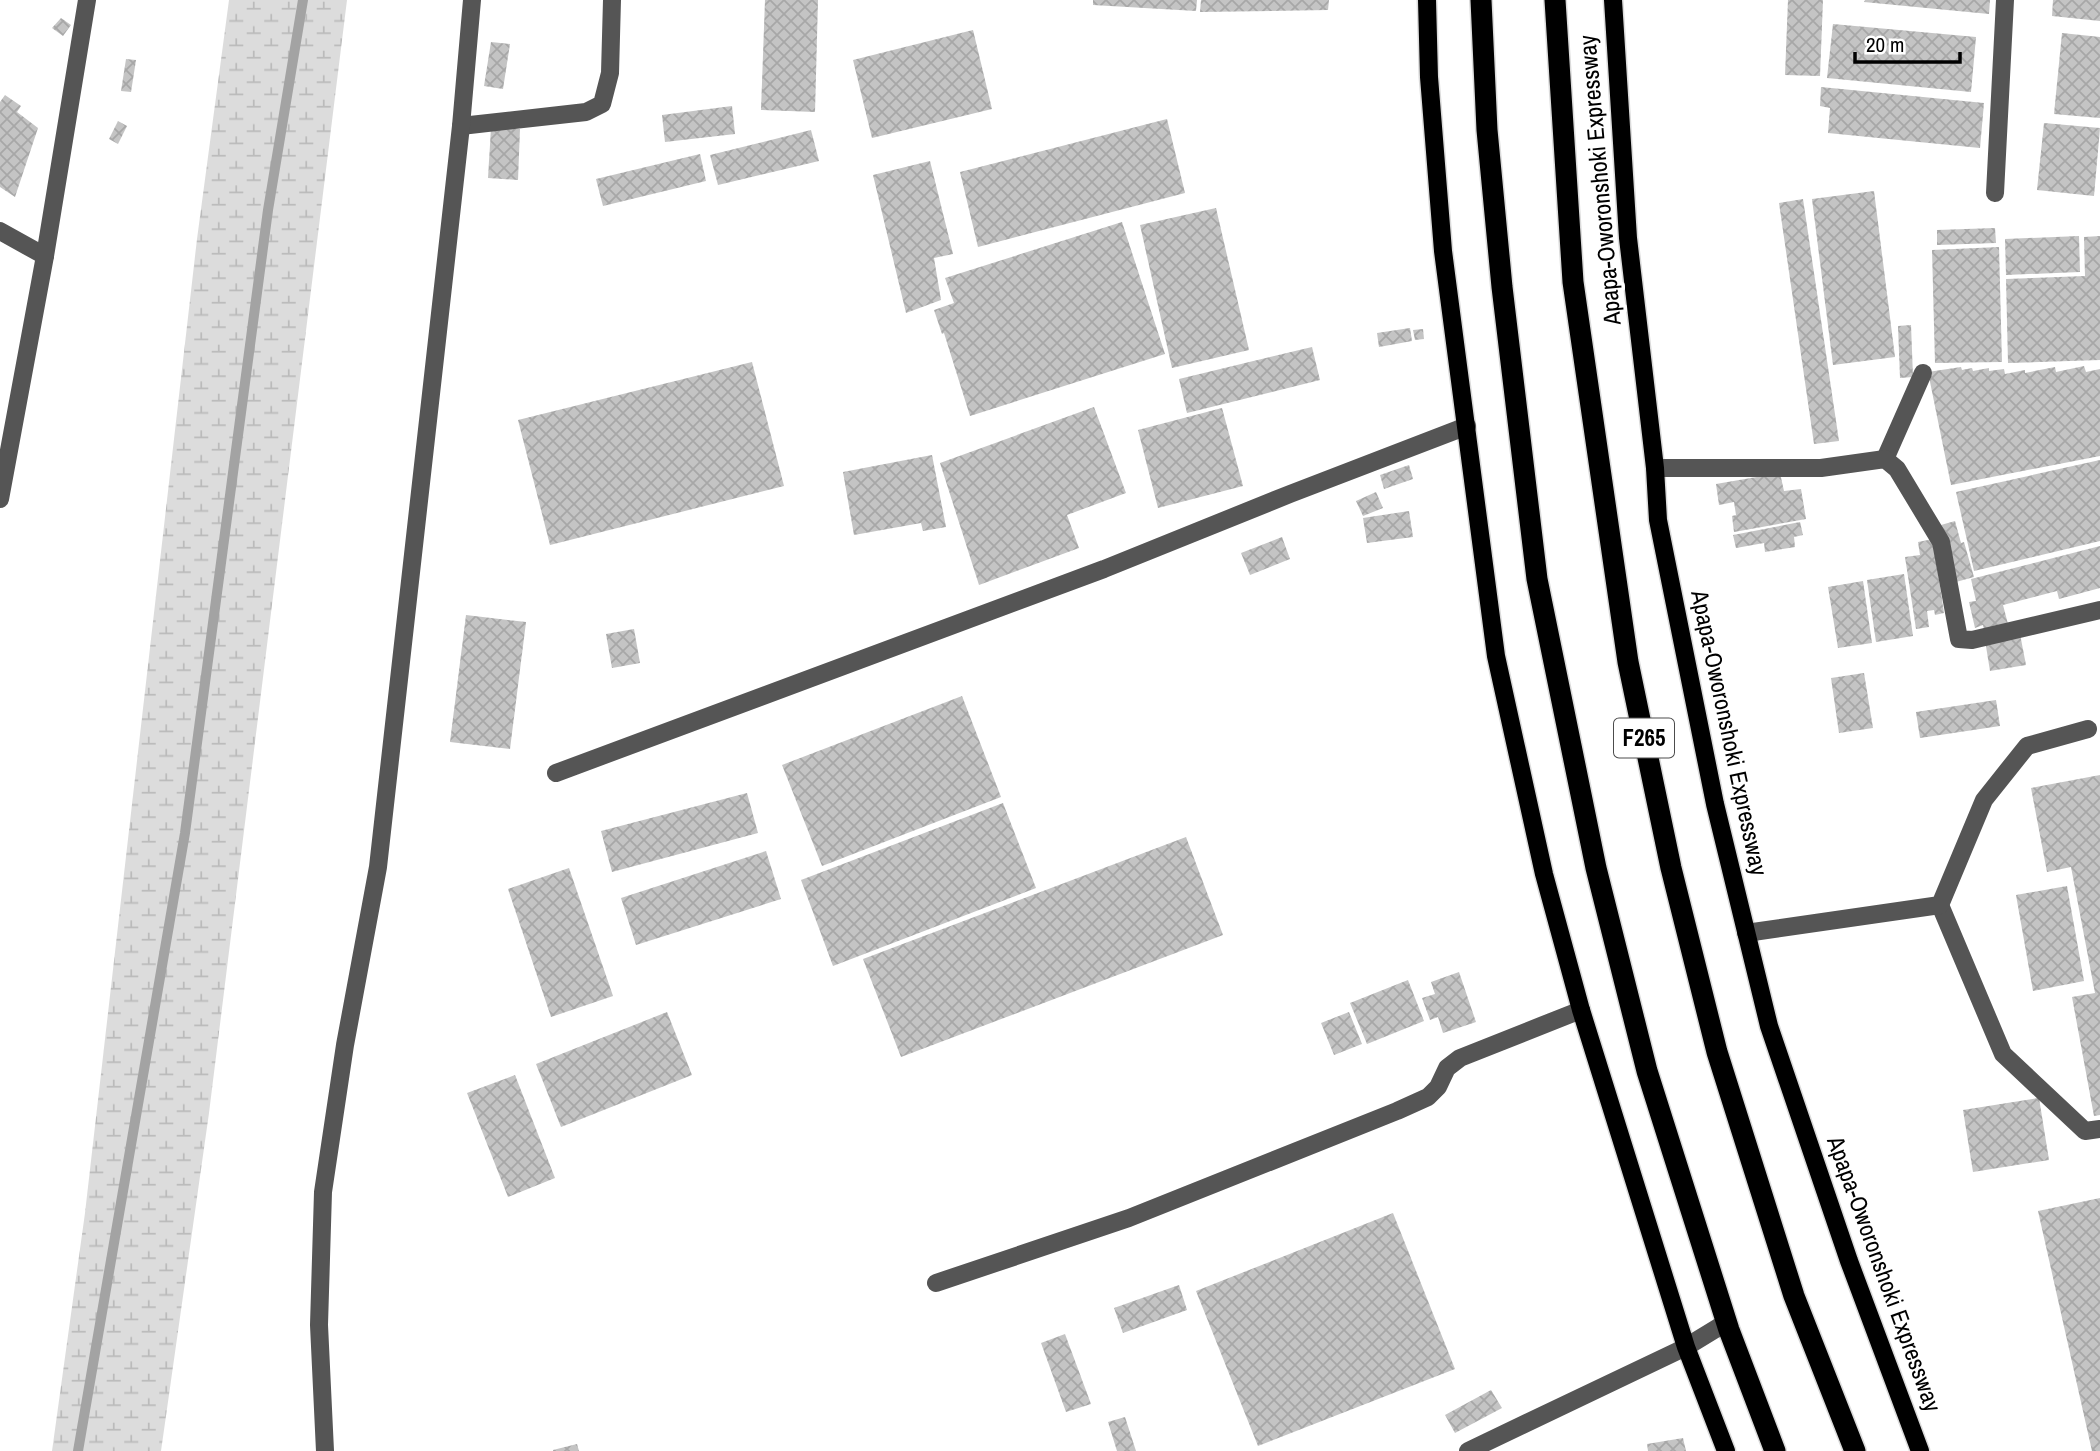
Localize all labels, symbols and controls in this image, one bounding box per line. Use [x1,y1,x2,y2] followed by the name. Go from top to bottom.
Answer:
[1855,21,1960,65] scale bar
[1866,30,1904,59] text: 20 m
[1570,34,1628,327] street label: Apapa-Oworonshoki Expressway
[1684,586,1776,879] street label: Apapa-Oworonshoki Expressway
[1614,718,1674,758] road number: F265
[1820,1131,1950,1416] street label: Apapa-Oworonshoki Expressway

